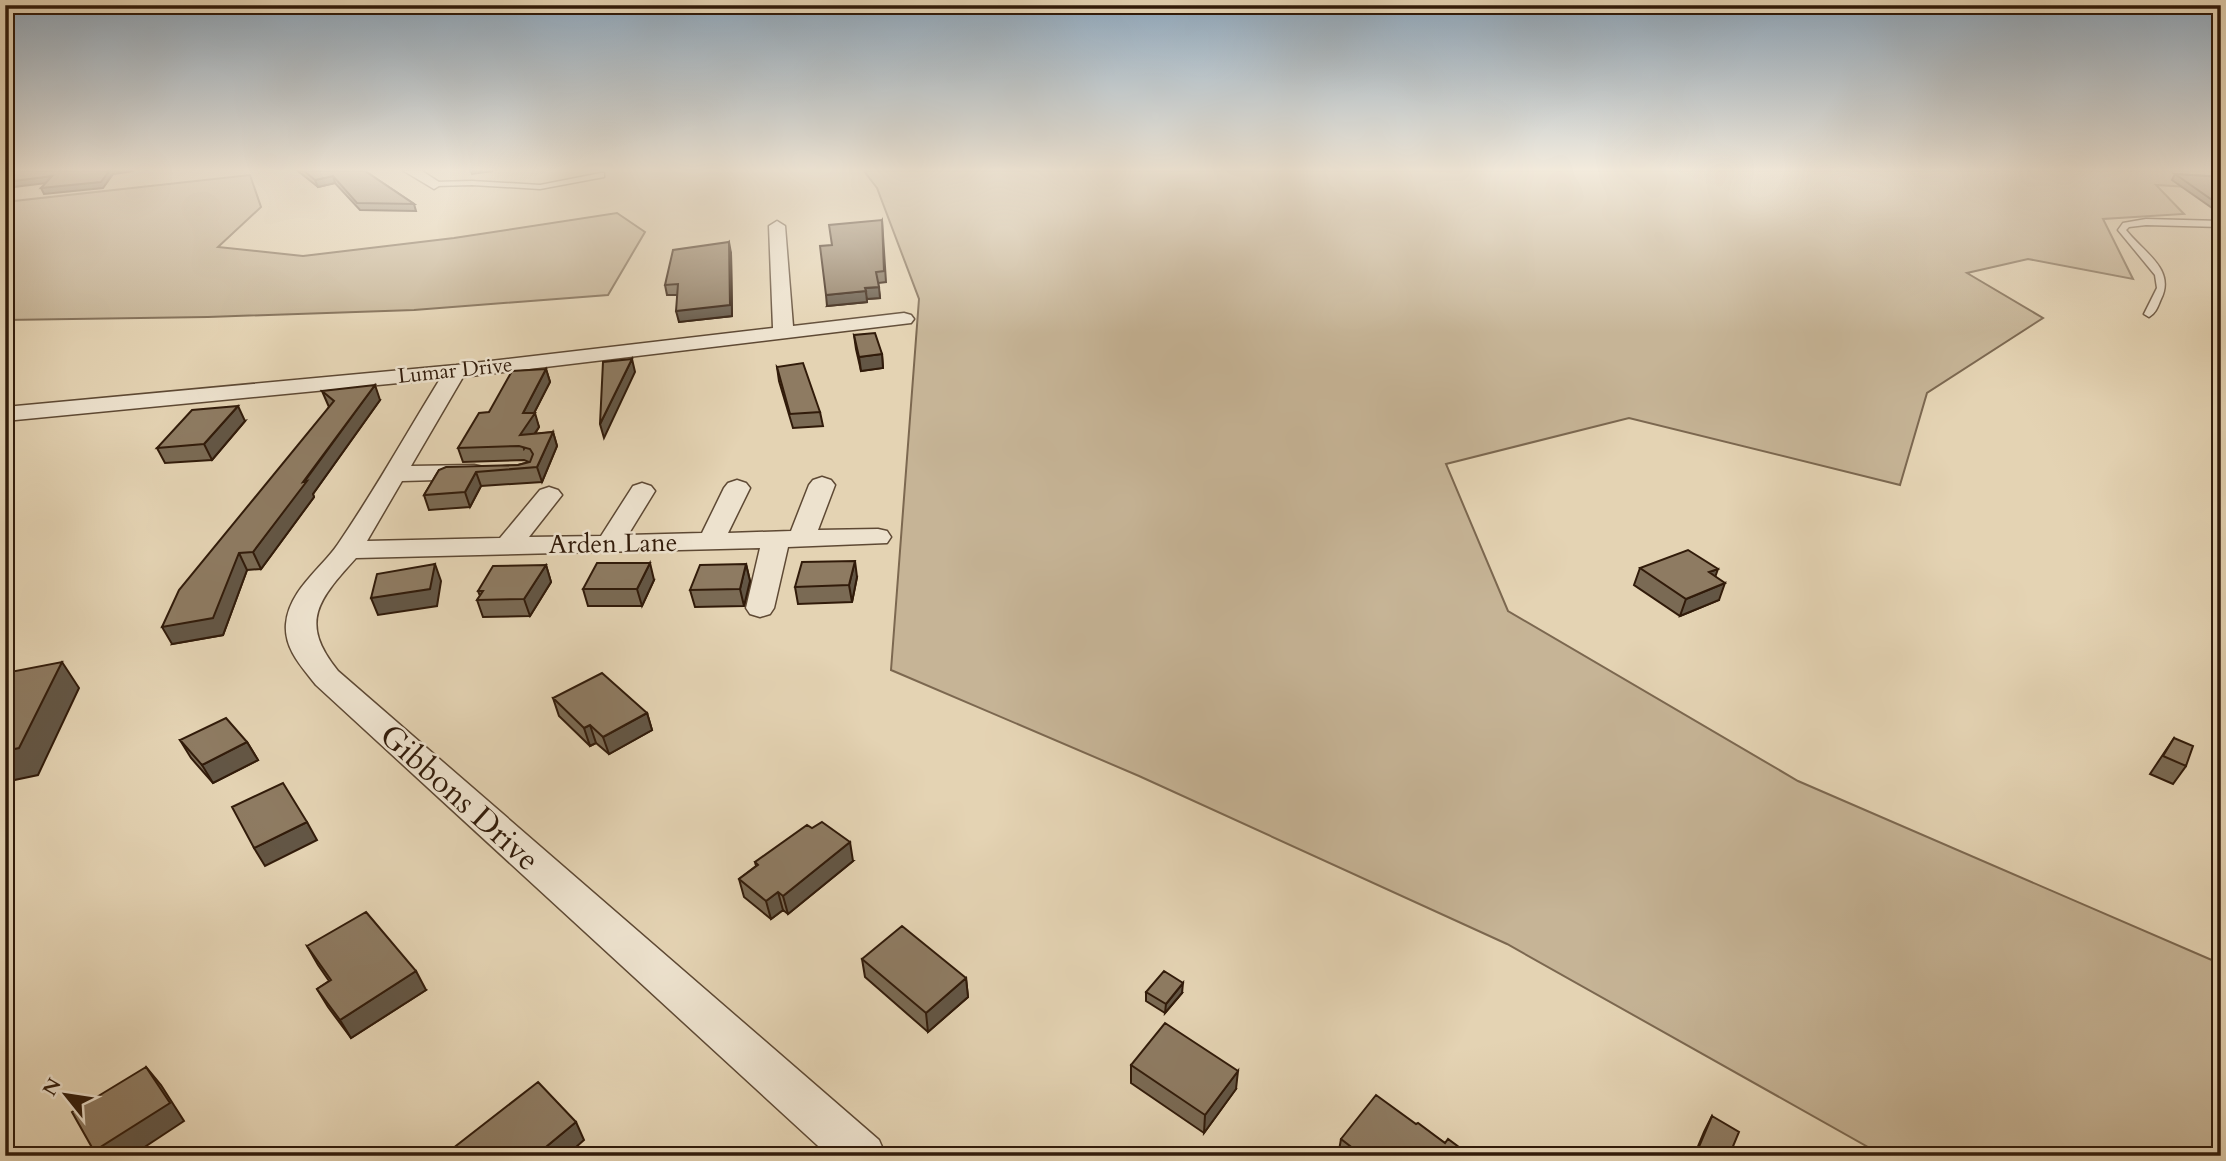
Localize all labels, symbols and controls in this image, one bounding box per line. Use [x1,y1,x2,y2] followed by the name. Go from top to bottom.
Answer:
[396,350,514,391] street label: Lumar Drive
[548,525,678,562] street label: Arden Lane
[370,714,549,881] street label: Gibbons Drive
[32,1060,102,1130] north arrow
[37,1073,68,1101] text: N

